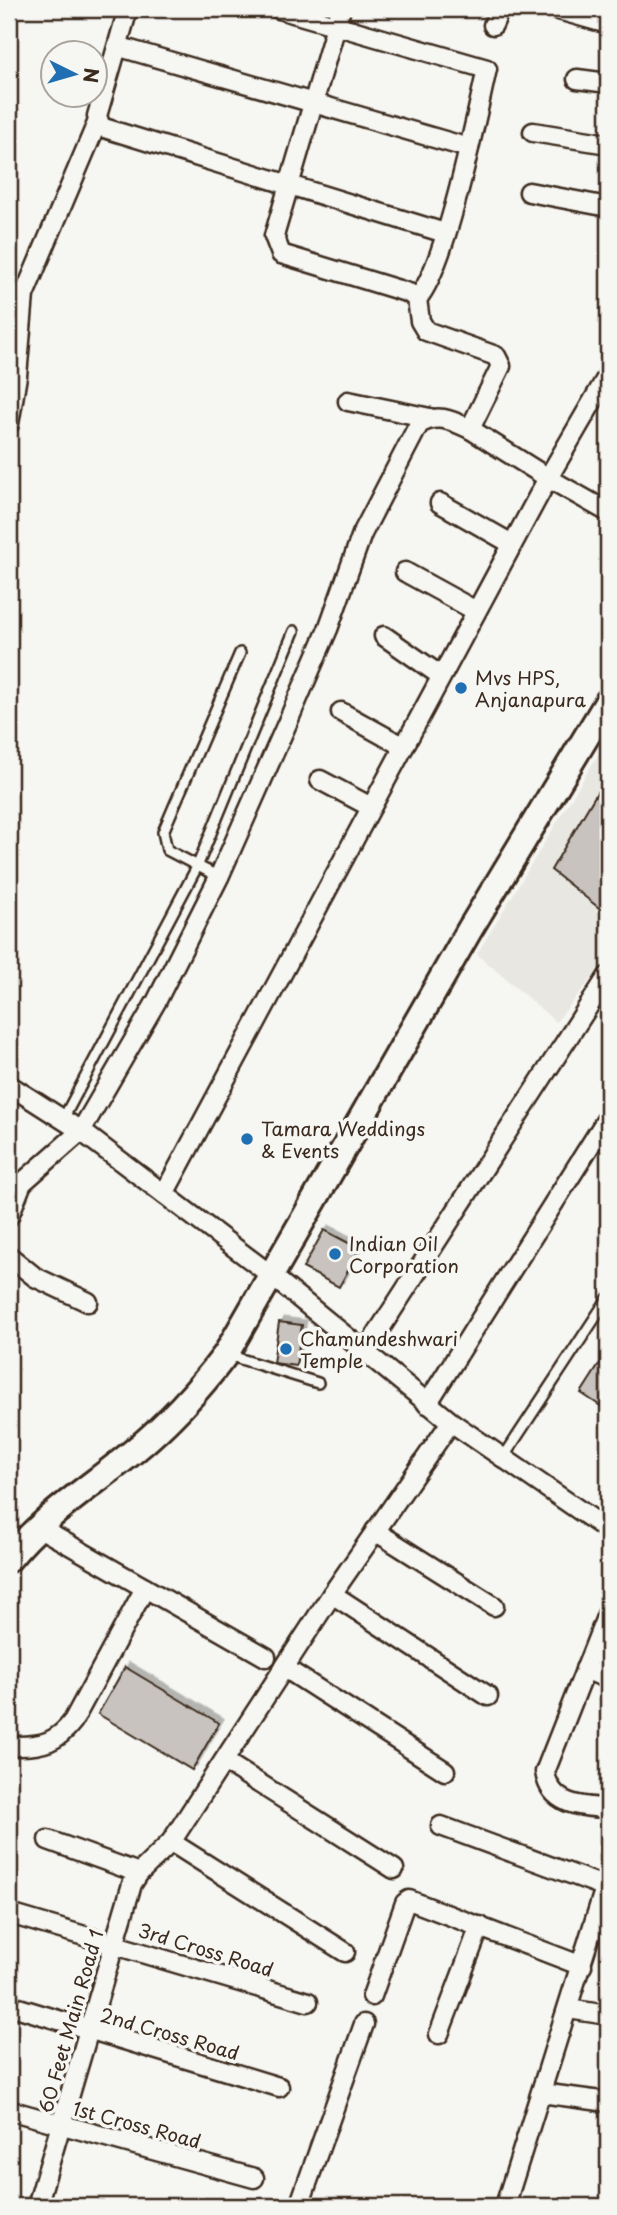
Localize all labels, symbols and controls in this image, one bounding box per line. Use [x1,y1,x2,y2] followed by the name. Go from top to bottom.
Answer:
[38,38,108,108] north arrow
[77,67,107,84] text: N
[475,663,586,713] place label: Mvs HPS, Anjanapura
[453,680,469,696] marker: Mvs HPS, Anjanapura
[261,1114,425,1164] place label: Tamara Weddings & Events
[239,1131,255,1147] marker: Tamara Weddings & Events
[349,1229,459,1279] place label: Indian Oil Corporation
[327,1246,343,1262] marker: Indian Oil Corporation
[300,1324,458,1374] place label: Chamundeshwari Temple
[278,1341,294,1357] marker: Chamundeshwari Temple
[135,1915,277,1983] street label: 3rd Cross Road
[30,1926,110,2116] street label: 60 Feet Main Road 1
[97,2000,243,2066] street label: 2nd Cross Road
[70,2093,204,2155] street label: 1st Cross Road

